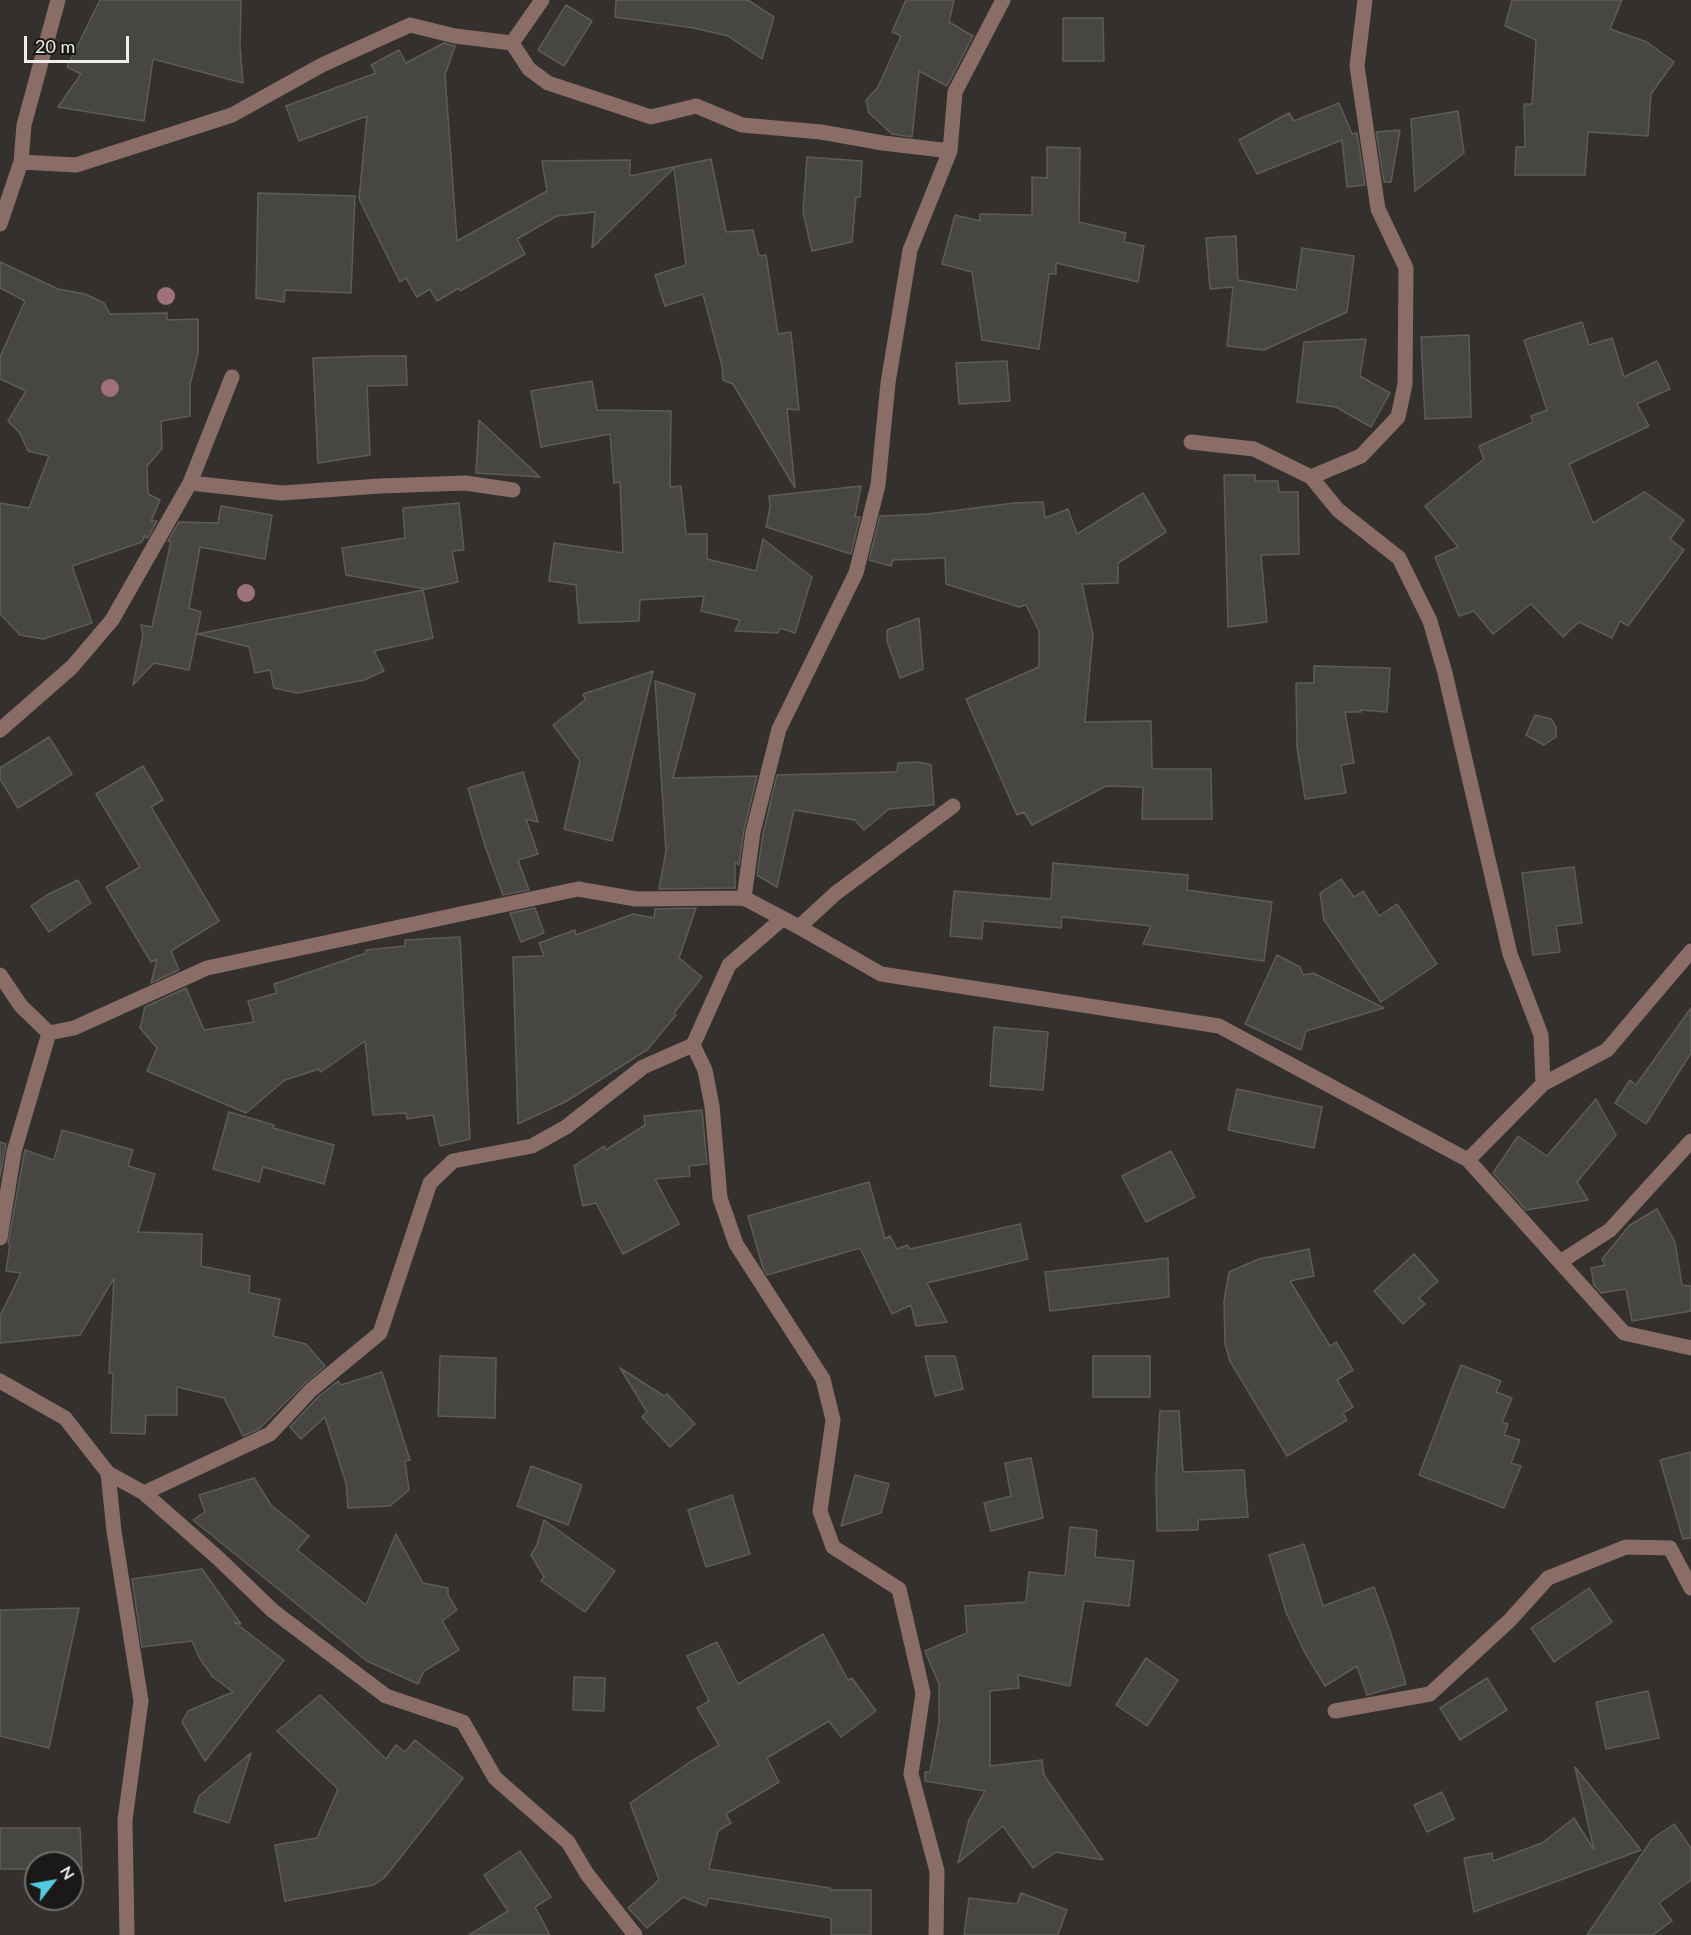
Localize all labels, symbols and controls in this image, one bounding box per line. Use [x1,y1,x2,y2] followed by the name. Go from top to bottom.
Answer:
[27,24,132,62] scale bar
[35,35,75,57] text: 20 m
[24,1851,84,1911] north arrow
[57,1862,79,1883] text: N

